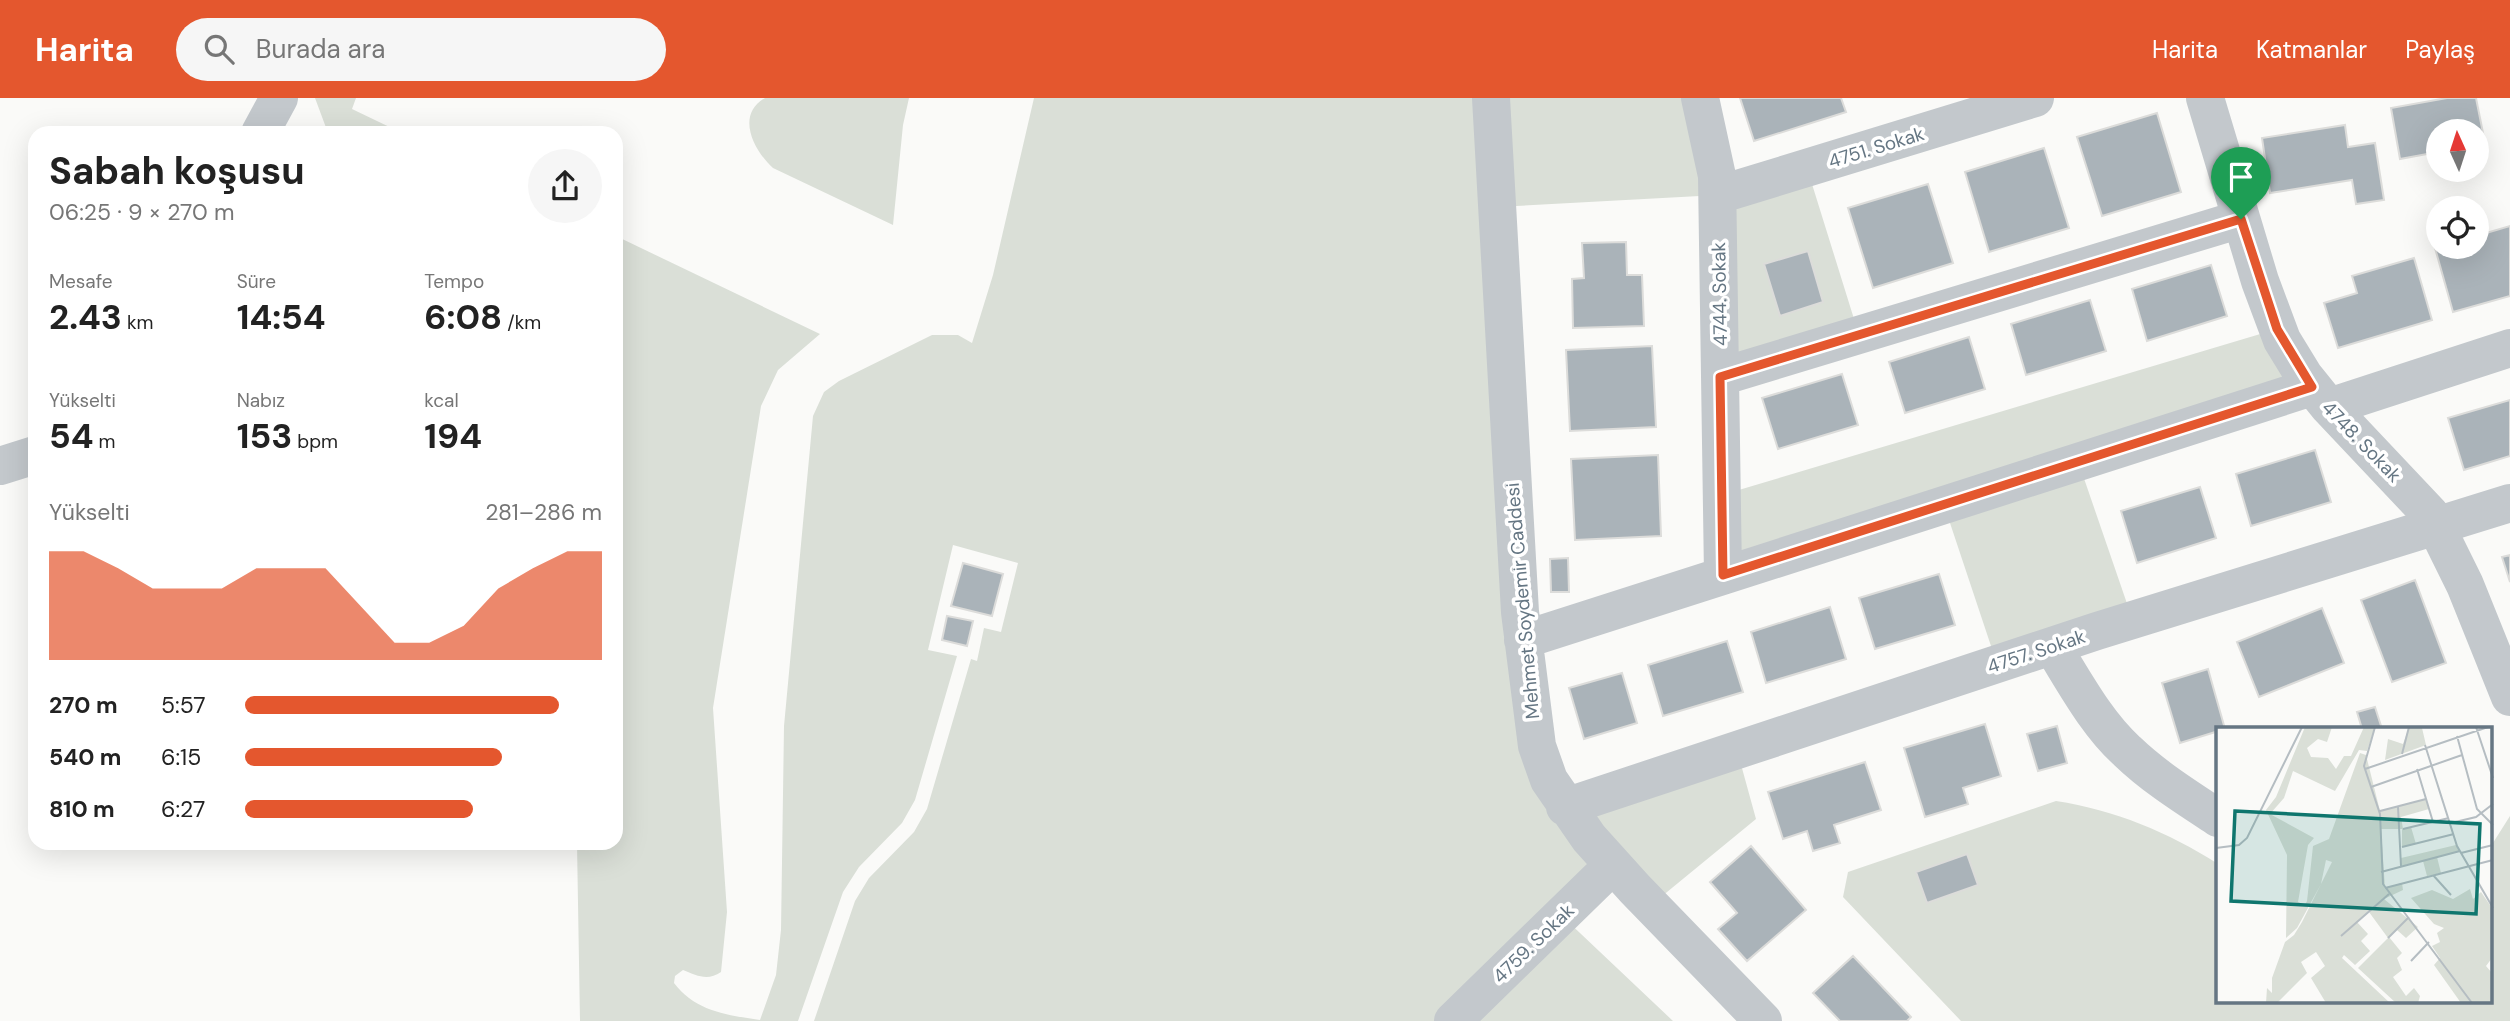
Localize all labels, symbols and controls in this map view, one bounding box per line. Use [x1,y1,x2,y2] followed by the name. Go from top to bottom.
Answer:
[176,18,666,81] search box
[35,28,134,71] text: Harita
[200,30,238,68] icon: search
[256,32,385,66] text: Burada ara
[2152,34,2218,65] text: Harita
[2256,34,2367,65] text: Katmanlar
[2405,34,2475,65] text: Paylaş
[2426,119,2488,182] north arrow
[2426,119,2489,259] map controls
[1825,121,1928,174] street label: 4751. Sokak
[49,146,305,196] text: Sabah koşusu
[2211,147,2271,219] pin
[528,149,602,223] button: share
[2222,158,2260,196] icon: arrive
[2426,196,2489,259] button: locate
[49,197,234,227] text: 06:25 · 9 × 270 m
[1706,241,1733,346] street label: 4744. Sokak
[49,269,113,294] text: Mesafe
[237,269,276,294] text: Süre
[424,269,484,294] text: Tempo
[49,294,122,340] text: 2.43
[237,294,326,340] text: 14:54
[424,294,502,340] text: 6:08
[122,310,153,335] text: km
[502,310,541,335] text: /km
[49,388,116,413] text: Yükselti
[237,388,285,413] text: Nabız
[424,388,459,413] text: kcal
[2316,395,2407,488] street label: 4748. Sokak
[49,413,94,459] text: 54
[237,413,292,459] text: 153
[424,413,482,459] text: 194
[94,429,116,454] text: m
[292,429,338,454] text: bpm
[1500,482,1545,720] street label: Mehmet Soydemir Caddesi
[49,497,130,527] text: Yükselti
[485,497,602,527] text: 281–286 m
[1984,624,2089,679] street label: 4757. Sokak
[49,690,118,720] text: 270 m
[161,690,206,720] text: 5:57
[2216,727,2492,1004] inset map
[49,742,122,772] text: 540 m
[161,742,201,772] text: 6:15
[49,794,115,824] text: 810 m
[161,794,205,824] text: 6:27
[1487,898,1580,988] street label: 4759. Sokak

